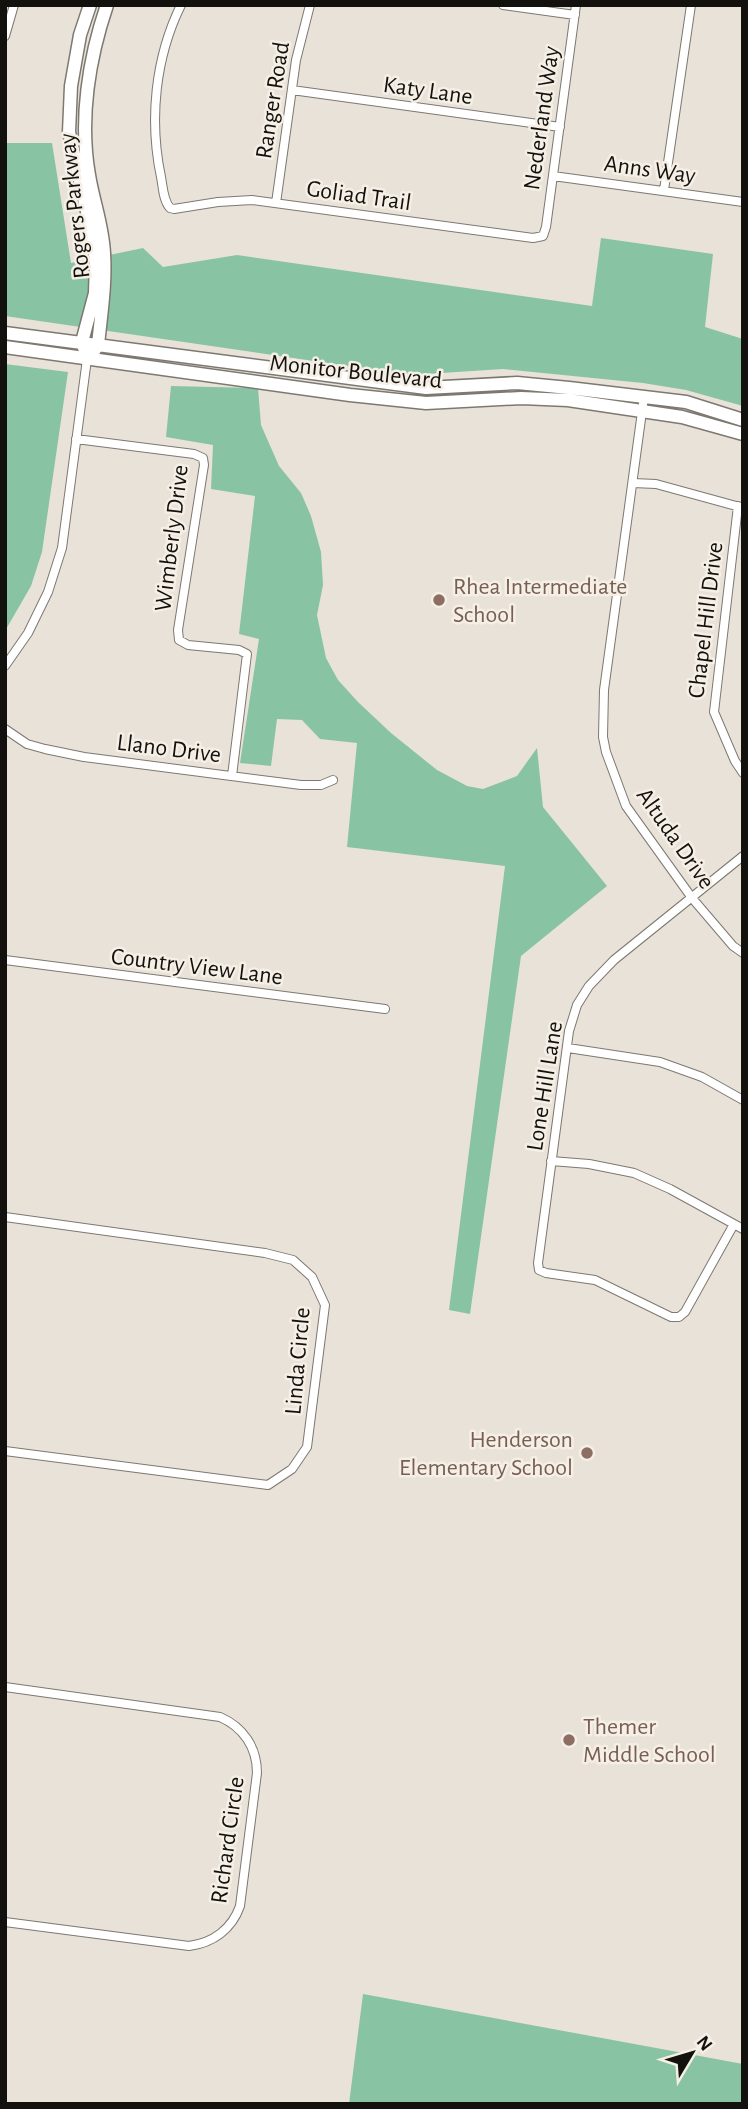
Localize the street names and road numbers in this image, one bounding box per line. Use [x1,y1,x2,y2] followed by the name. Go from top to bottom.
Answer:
[252,40,294,160] street label: Ranger Road
[520,45,564,192] street label: Nederland Way
[382,73,474,109] street label: Katy Lane
[55,132,95,280] street label: Rogers Parkway
[603,152,697,188] street label: Anns Way
[305,177,413,215] street label: Goliad Trail
[269,351,443,393] street label: Monitor Boulevard
[151,463,193,613] street label: Wimberly Drive
[685,541,727,700] street label: Chapel Hill Drive
[115,731,222,767] street label: Llano Drive
[632,784,719,893] street label: Altuda Drive
[110,945,284,989] street label: Country View Lane
[523,1020,567,1153] street label: Lone Hill Lane
[281,1306,315,1416] street label: Linda Circle
[207,1775,249,1905] street label: Richard Circle

